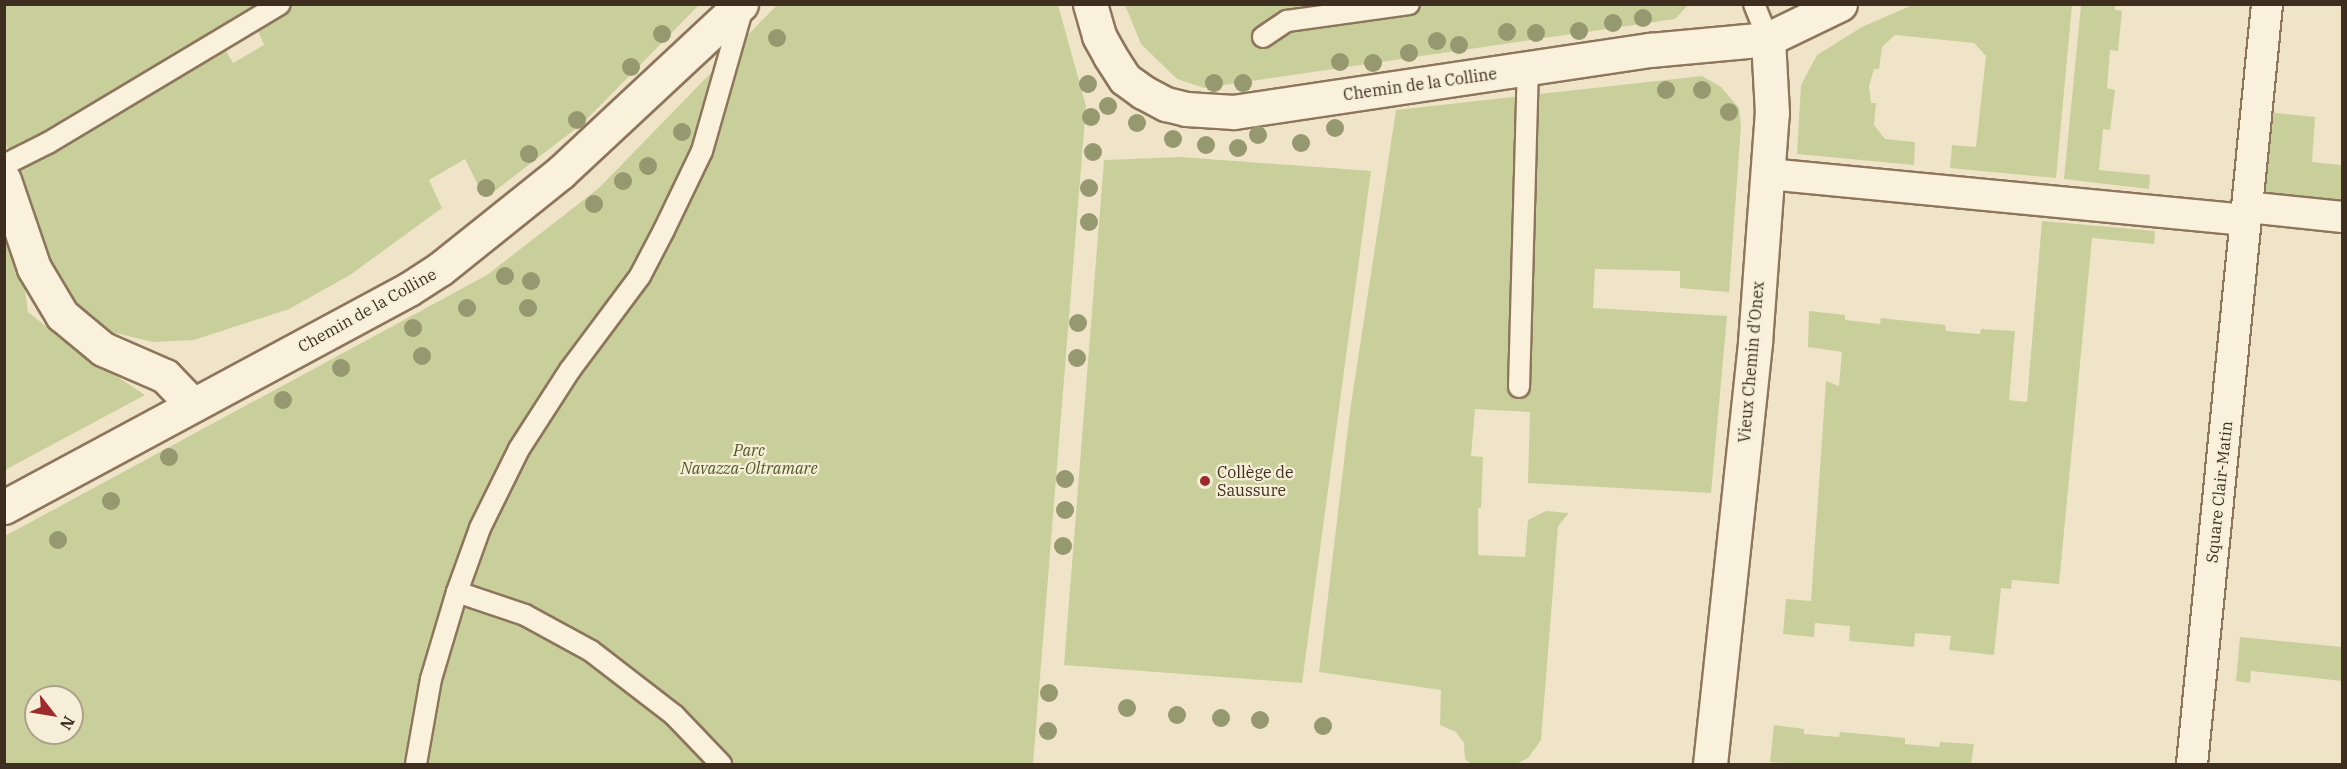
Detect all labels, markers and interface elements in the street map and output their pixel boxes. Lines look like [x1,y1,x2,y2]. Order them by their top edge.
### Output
street label: Chemin de la Colline [1342,64,1498,104]
street label: Chemin de la Colline [295,264,439,356]
street label: Vieux Chemin d'Onex [1734,280,1768,444]
street label: Square Clair-Matin [2202,420,2236,564]
park label: Parc Navazza-Oltramare [680,440,818,478]
place label: Collège de Saussure [1217,462,1294,500]
marker: Collège de Saussure [1198,474,1212,488]
north arrow [24,685,84,745]
text: N [56,713,80,734]

